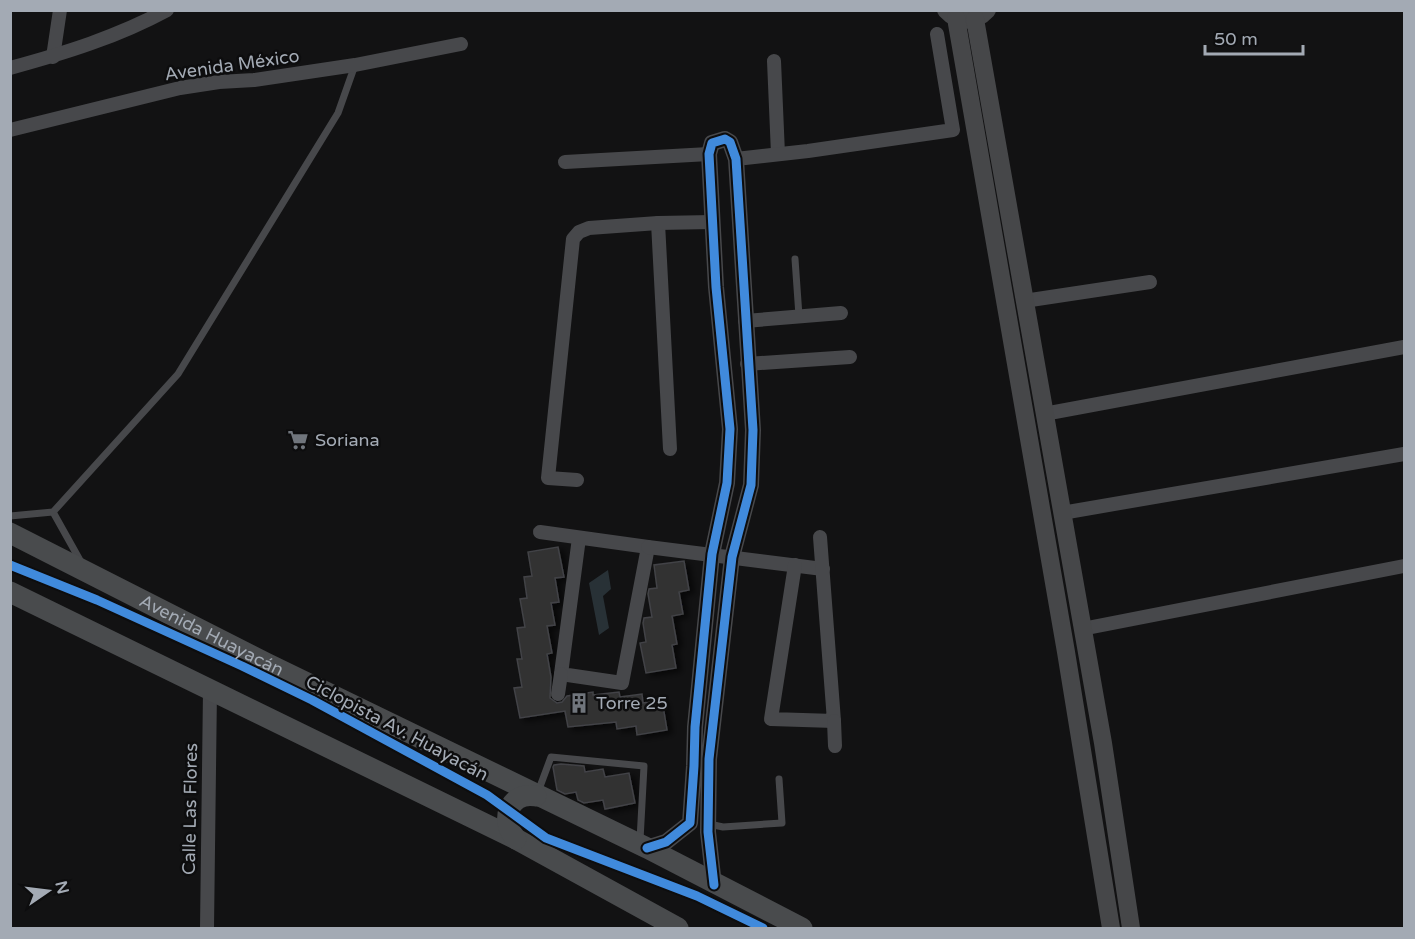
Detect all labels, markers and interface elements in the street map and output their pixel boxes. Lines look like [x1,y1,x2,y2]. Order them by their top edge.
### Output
scale bar [1205,18,1302,56]
text: 50 m [1214,28,1258,50]
street label: Avenida México [163,45,301,85]
supermarket icon: Soriana [286,428,310,452]
place label: Soriana [315,429,380,451]
street label: Avenida Huayacán [136,590,287,681]
street label: Ciclopista Av. Huayacán [302,670,492,786]
building icon: Torre 25 [567,691,591,715]
place label: Torre 25 [596,692,668,714]
street label: Calle Las Flores [178,743,202,875]
north arrow [18,861,78,921]
text: N [50,879,73,896]

